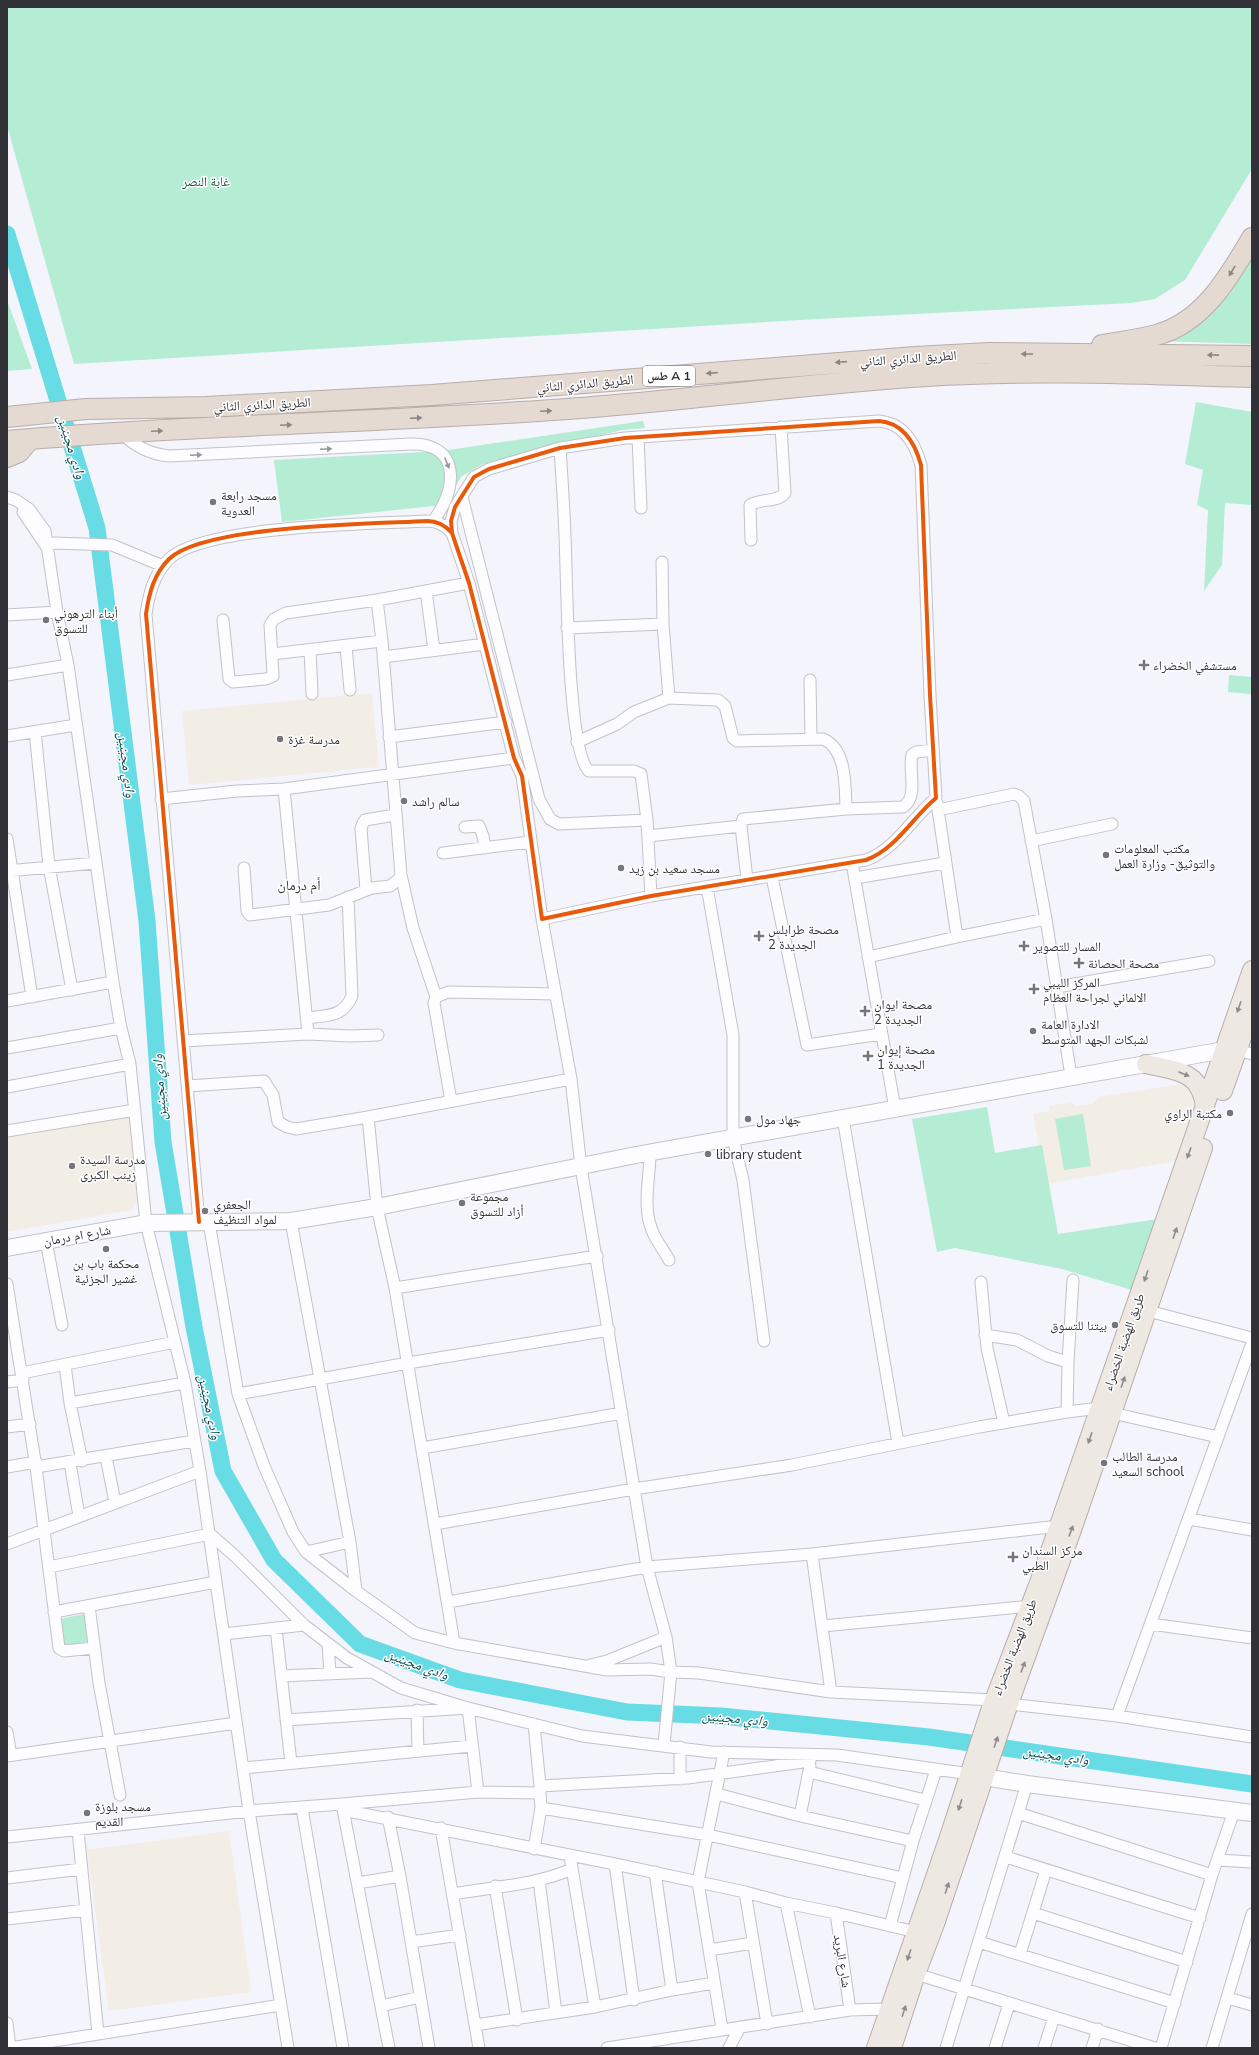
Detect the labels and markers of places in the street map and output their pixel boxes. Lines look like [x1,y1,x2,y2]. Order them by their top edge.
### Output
place label: مسجد رابعة العدوية [221,487,277,520]
marker: مسجد رابعة العدوية [208,497,218,507]
place label: أبناء الترهوني للتسوق [54,605,118,638]
marker: أبناء الترهوني للتسوق [41,615,51,625]
place label: مستشفي الخضراء [1153,657,1237,676]
marker: مستشفي الخضراء [1138,659,1150,671]
place label: مدرسة غزة [288,731,340,749]
marker: مدرسة غزة [275,734,285,744]
place label: سالم راشد [412,793,460,811]
marker: سالم راشد [399,796,409,806]
place label: مكتب المعلومات والتوثيق- وزارة العمل [1114,840,1215,873]
marker: مكتب المعلومات والتوثيق- وزارة العمل [1101,850,1111,860]
place label: مسجد سعيد بن زيد [629,860,720,878]
marker: مسجد سعيد بن زيد [616,863,626,873]
place label: مصحة طرابلس الجديدة 2 [768,921,839,954]
marker: مصحة طرابلس الجديدة 2 [753,930,765,942]
place label: المسار للتصوير [1032,938,1101,956]
marker: المسار للتصوير [1018,940,1030,952]
place label: مصحة الحصانة [1088,955,1159,973]
marker: مصحة الحصانة [1073,957,1085,969]
place label: المركز الليبي الالماني لجراحة العظام [1043,974,1146,1008]
marker: المركز الليبي الالماني لجراحة العظام [1028,983,1040,995]
place label: مصحة ايوان الجديدة 2 [874,996,932,1029]
marker: مصحة ايوان الجديدة 2 [859,1005,871,1017]
place label: الادارة العامة لشبكات الجهد المتوسط [1041,1016,1148,1049]
marker: الادارة العامة لشبكات الجهد المتوسط [1028,1026,1038,1036]
place label: مصحة إيوان الجديدة 1 [877,1041,935,1074]
marker: مصحة إيوان الجديدة 1 [862,1050,874,1062]
place label: مكتبة الراوي [1164,1105,1222,1124]
marker: مكتبة الراوي [1225,1108,1235,1118]
place label: جهاد مول [756,1111,801,1129]
marker: جهاد مول [743,1114,753,1124]
place label: library student [716,1146,802,1164]
marker: library student [703,1149,713,1159]
place label: مدرسة السيدة زينب الكبرى [80,1151,146,1184]
marker: مدرسة السيدة زينب الكبرى [67,1161,77,1171]
place label: مجموعة أزاد للتسوق [470,1188,524,1221]
place label: الجعفري لمواد التنظيف [213,1196,277,1229]
marker: مجموعة أزاد للتسوق [457,1198,467,1208]
marker: الجعفري لمواد التنظيف [200,1206,210,1216]
marker: محكمة باب بن غشير الجزئية [101,1244,111,1254]
place label: محكمة باب بن غشير الجزئية [73,1255,139,1288]
place label: بيتنا للتسوق [1050,1317,1107,1335]
marker: بيتنا للتسوق [1110,1320,1120,1330]
place label: مدرسة الطالب السعيد school [1112,1448,1184,1481]
marker: مدرسة الطالب السعيد school [1099,1458,1109,1468]
place label: مركز السندان الطبي [1022,1542,1082,1576]
marker: مركز السندان الطبي [1007,1551,1019,1563]
place label: مسجد بلوزة القديم [95,1798,151,1831]
marker: مسجد بلوزة القديم [82,1808,92,1818]

